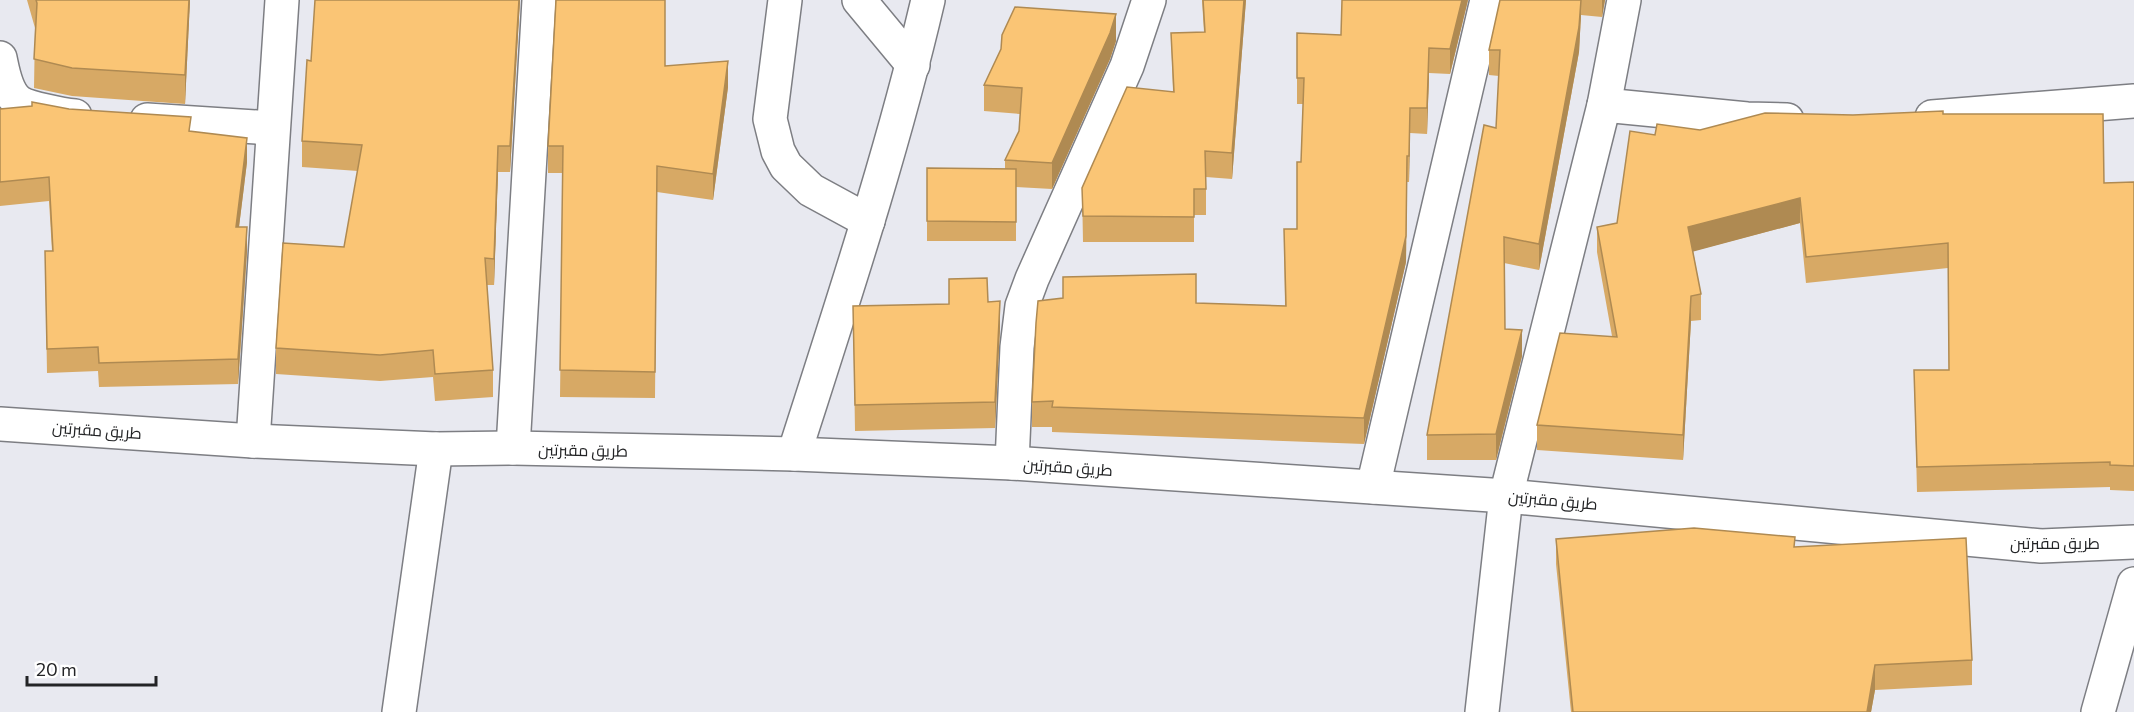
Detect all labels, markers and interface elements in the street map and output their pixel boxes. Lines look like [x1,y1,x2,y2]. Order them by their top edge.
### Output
street label: طريق مقبرتين [51,417,142,444]
street label: طريق مقبرتين [538,439,628,462]
street label: طريق مقبرتين [1022,454,1113,481]
street label: طريق مقبرتين [1507,486,1599,515]
street label: طريق مقبرتين [2010,533,2100,554]
scale bar [27,649,156,687]
text: 20 m [36,658,77,680]

